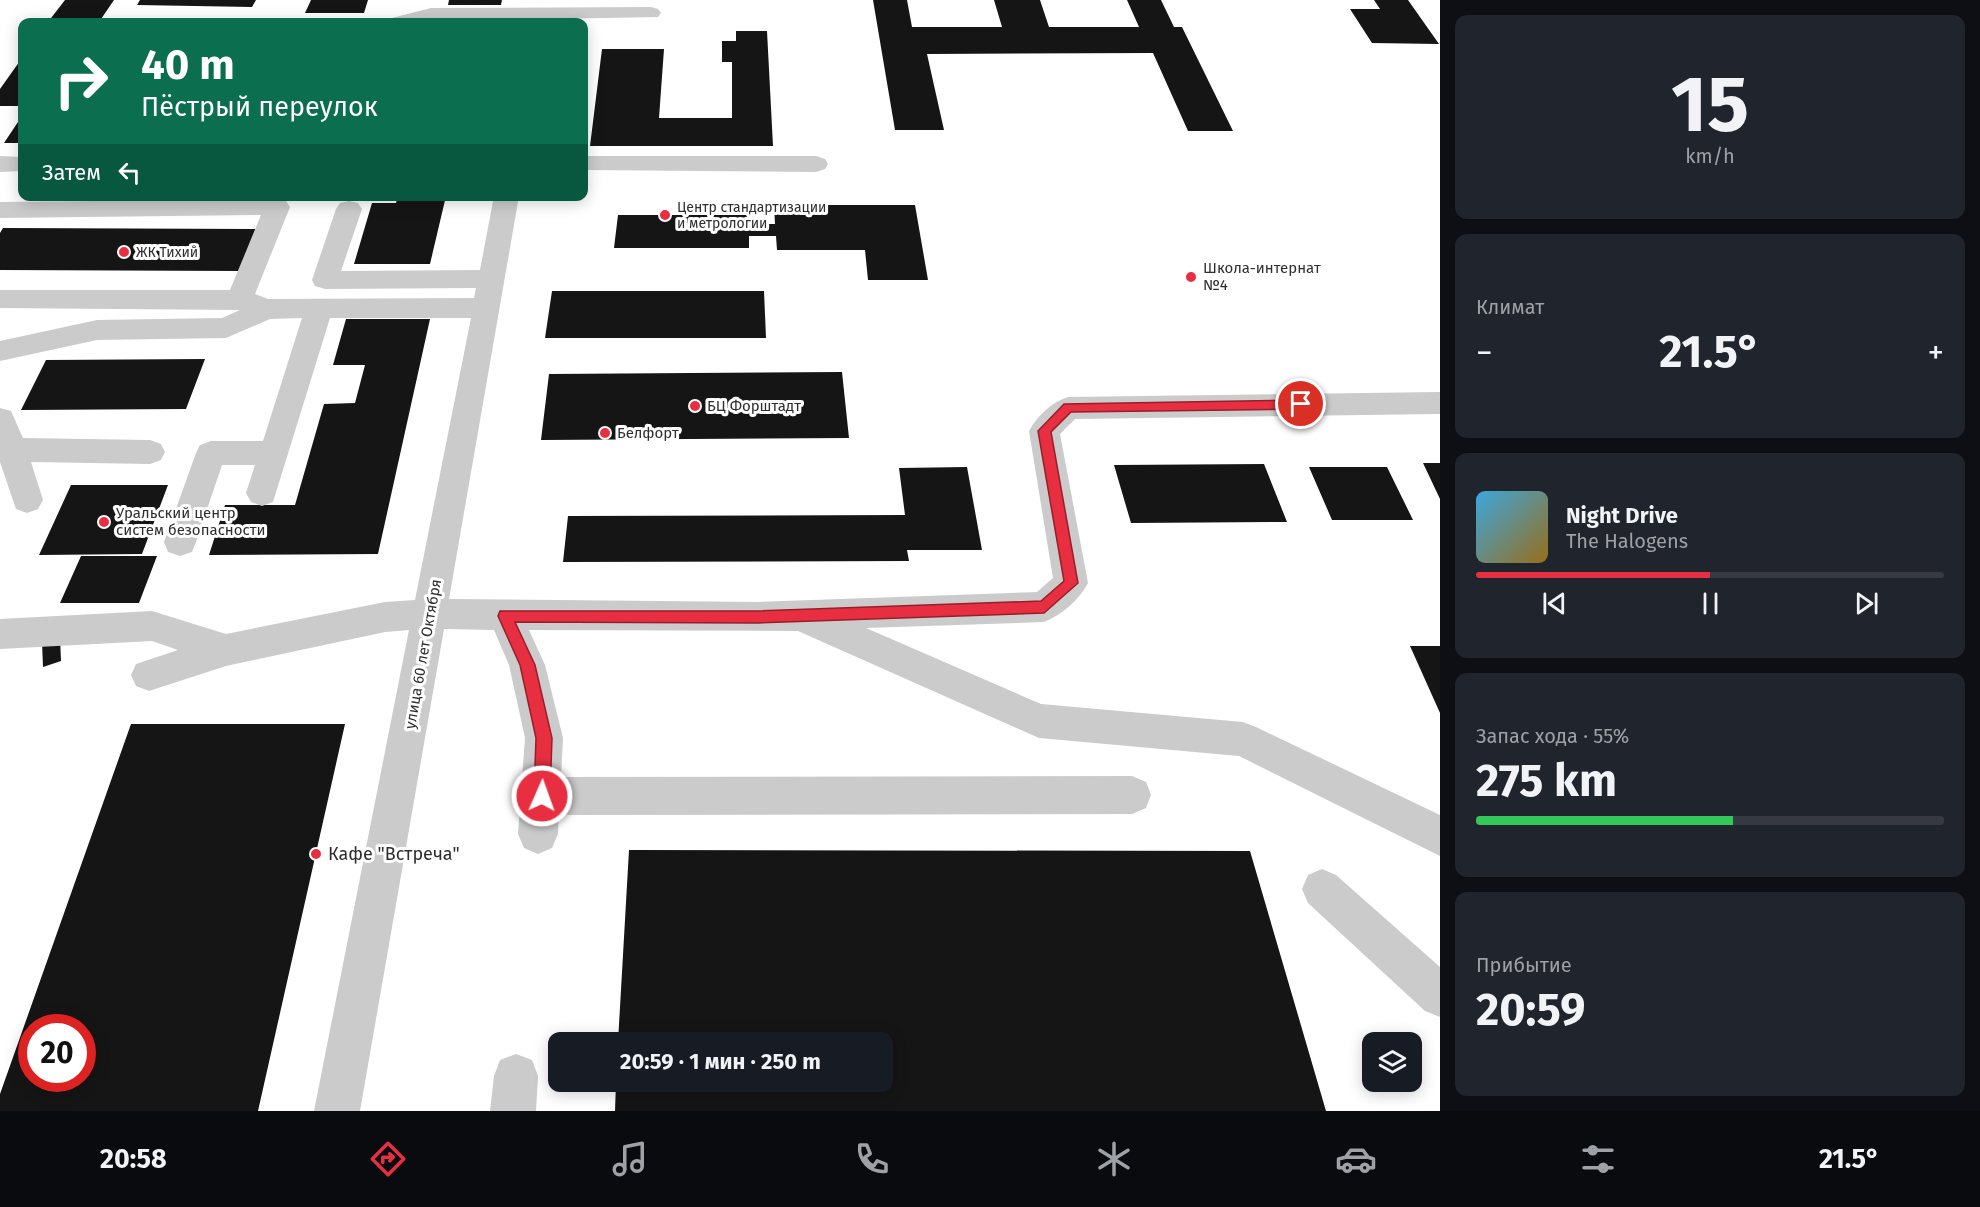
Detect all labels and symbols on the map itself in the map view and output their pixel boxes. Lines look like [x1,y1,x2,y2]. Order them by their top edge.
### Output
place label: Центр стандартизации и метрологии [677,199,827,232]
marker: Центр стандартизации и метрологии [658,208,672,222]
place label: ЖК Тихий [136,244,198,261]
marker: ЖК Тихий [117,245,131,259]
place label: Школа-интернат №4 [1203,259,1321,294]
marker: Школа-интернат №4 [1184,270,1198,284]
pin [1275,378,1326,429]
place label: БЦ Форштадт [707,397,801,415]
marker: БЦ Форштадт [688,399,702,413]
place label: Белфорт [617,424,679,442]
marker: Белфорт [598,426,612,440]
place label: Уральский центр систем безопасности [116,504,265,539]
marker: Уральский центр систем безопасности [97,515,111,529]
street label: улица 60 лет Октября [401,578,445,730]
position arrow [510,764,574,828]
place label: Кафе "Встреча" [328,843,460,865]
marker: Кафе "Встреча" [309,847,323,861]
speed limit sign: 20 [18,1014,96,1092]

